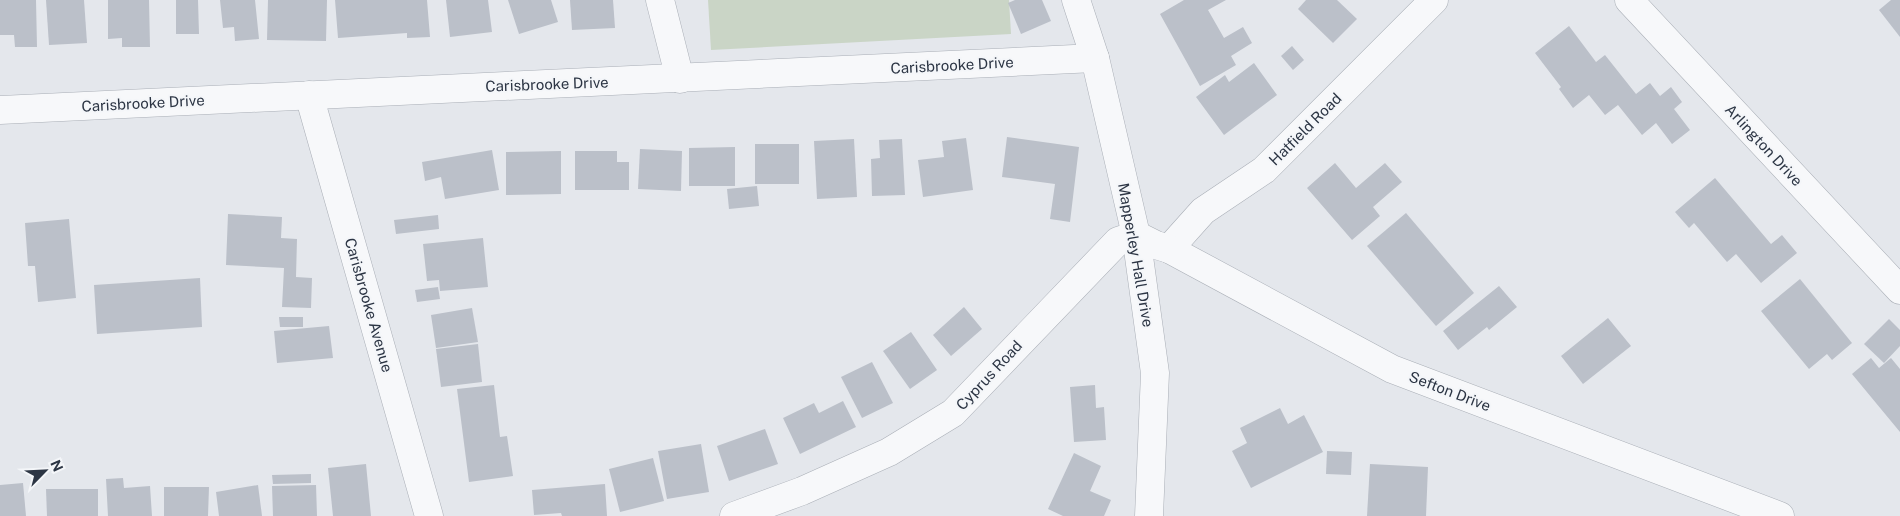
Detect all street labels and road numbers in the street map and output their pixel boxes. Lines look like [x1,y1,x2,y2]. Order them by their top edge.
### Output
street label: Carisbrooke Drive [890,53,1014,77]
street label: Carisbrooke Drive [485,73,609,95]
street label: Hatfield Road [1265,89,1345,169]
street label: Carisbrooke Drive [81,91,205,115]
street label: Arlington Drive [1722,101,1806,189]
street label: Mapperley Hall Drive [1115,182,1157,328]
street label: Carisbrooke Avenue [342,236,396,374]
street label: Cyprus Road [953,337,1025,413]
street label: Sefton Drive [1407,368,1493,414]

